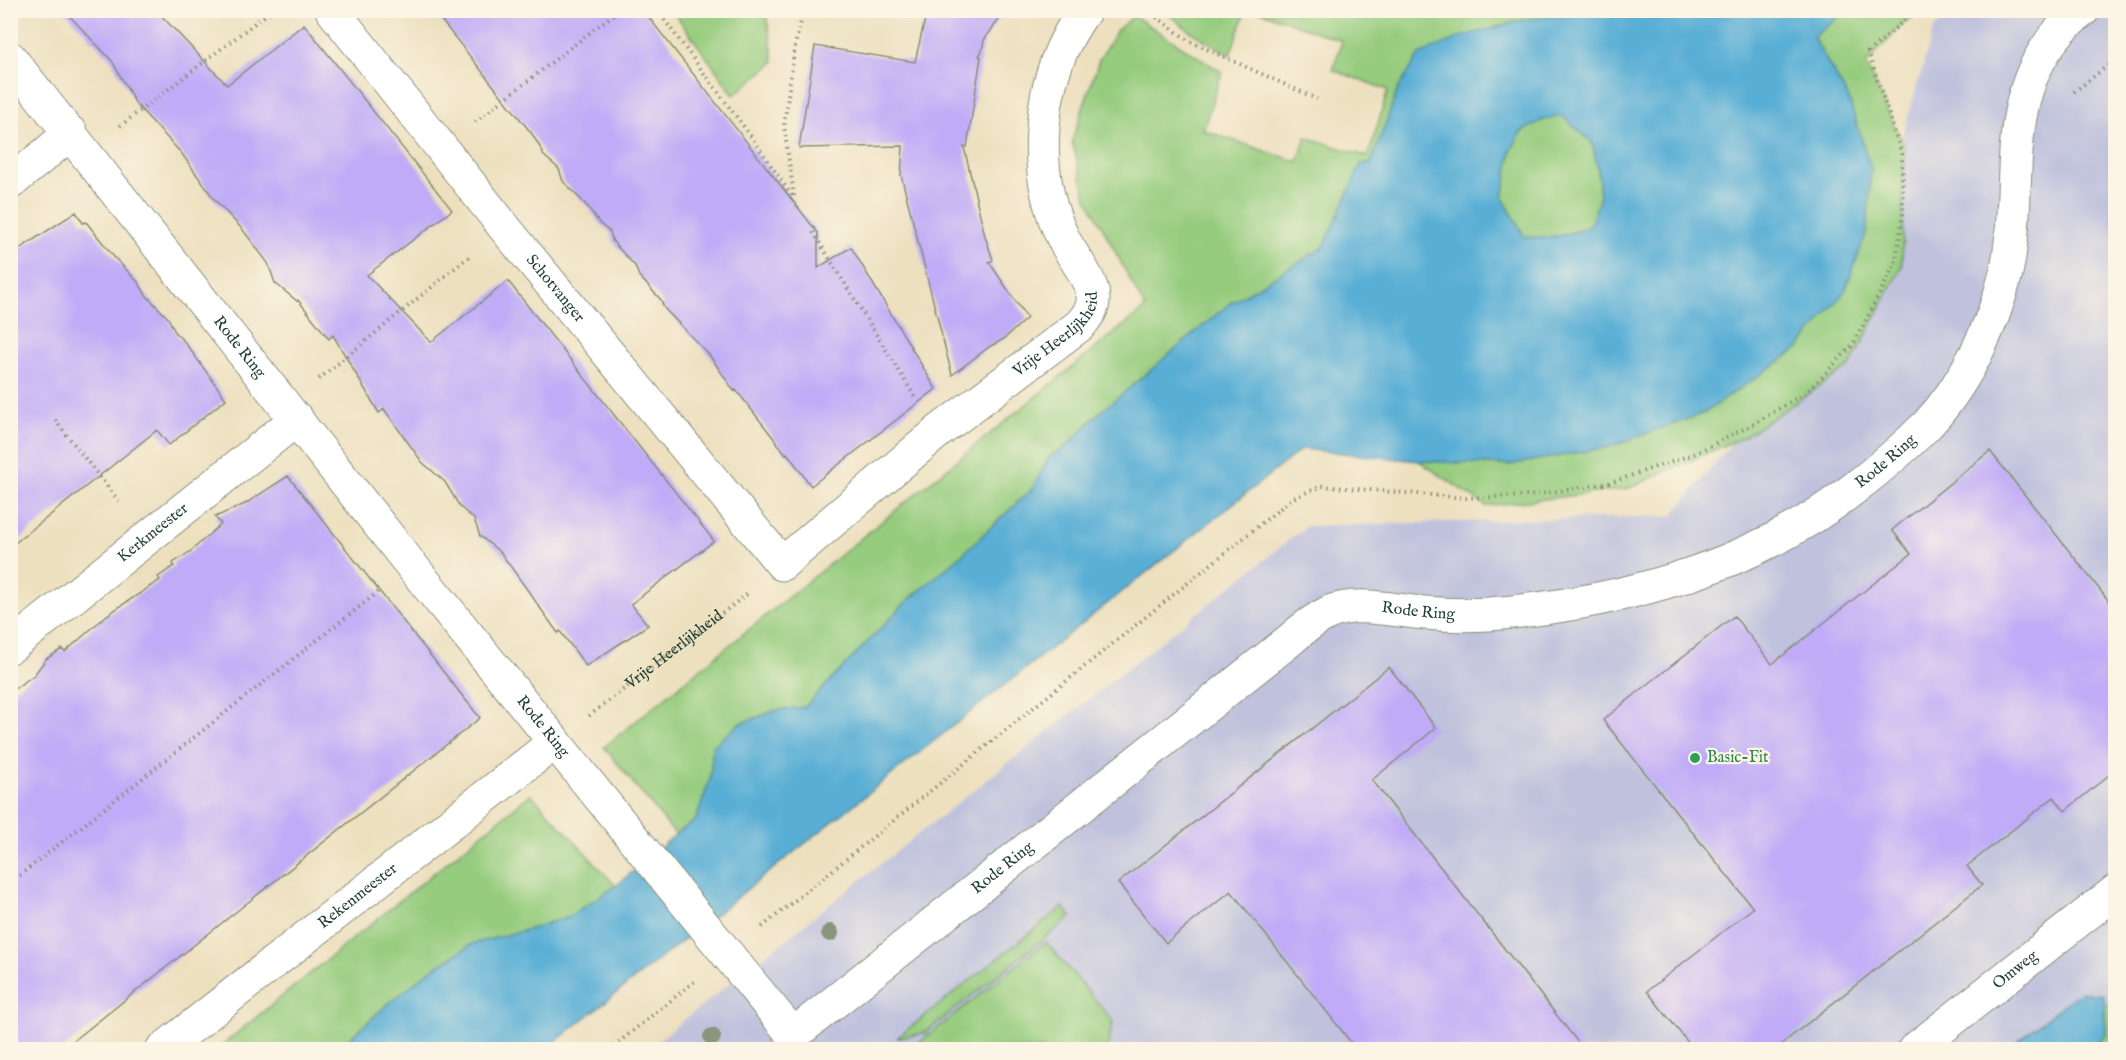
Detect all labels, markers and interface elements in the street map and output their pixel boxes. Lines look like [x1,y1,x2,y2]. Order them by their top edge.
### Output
street label: Schotvanger [521,251,589,327]
street label: Vrije Heerlijkheid [1009,290,1103,382]
street label: Rode Ring [208,312,270,383]
street label: Rode Ring [1852,430,1921,493]
street label: Kerkmeester [114,499,193,567]
street label: Rode Ring [1381,598,1456,625]
street label: Vrije Heerlijkheid [621,606,728,695]
street label: Rode Ring [512,692,574,762]
place label: Basic-Fit [1707,748,1769,768]
marker: Basic-Fit [1688,751,1702,765]
street label: Rode Ring [968,837,1038,899]
street label: Rekenmeester [314,859,402,934]
street label: Omweg [1989,946,2042,994]

